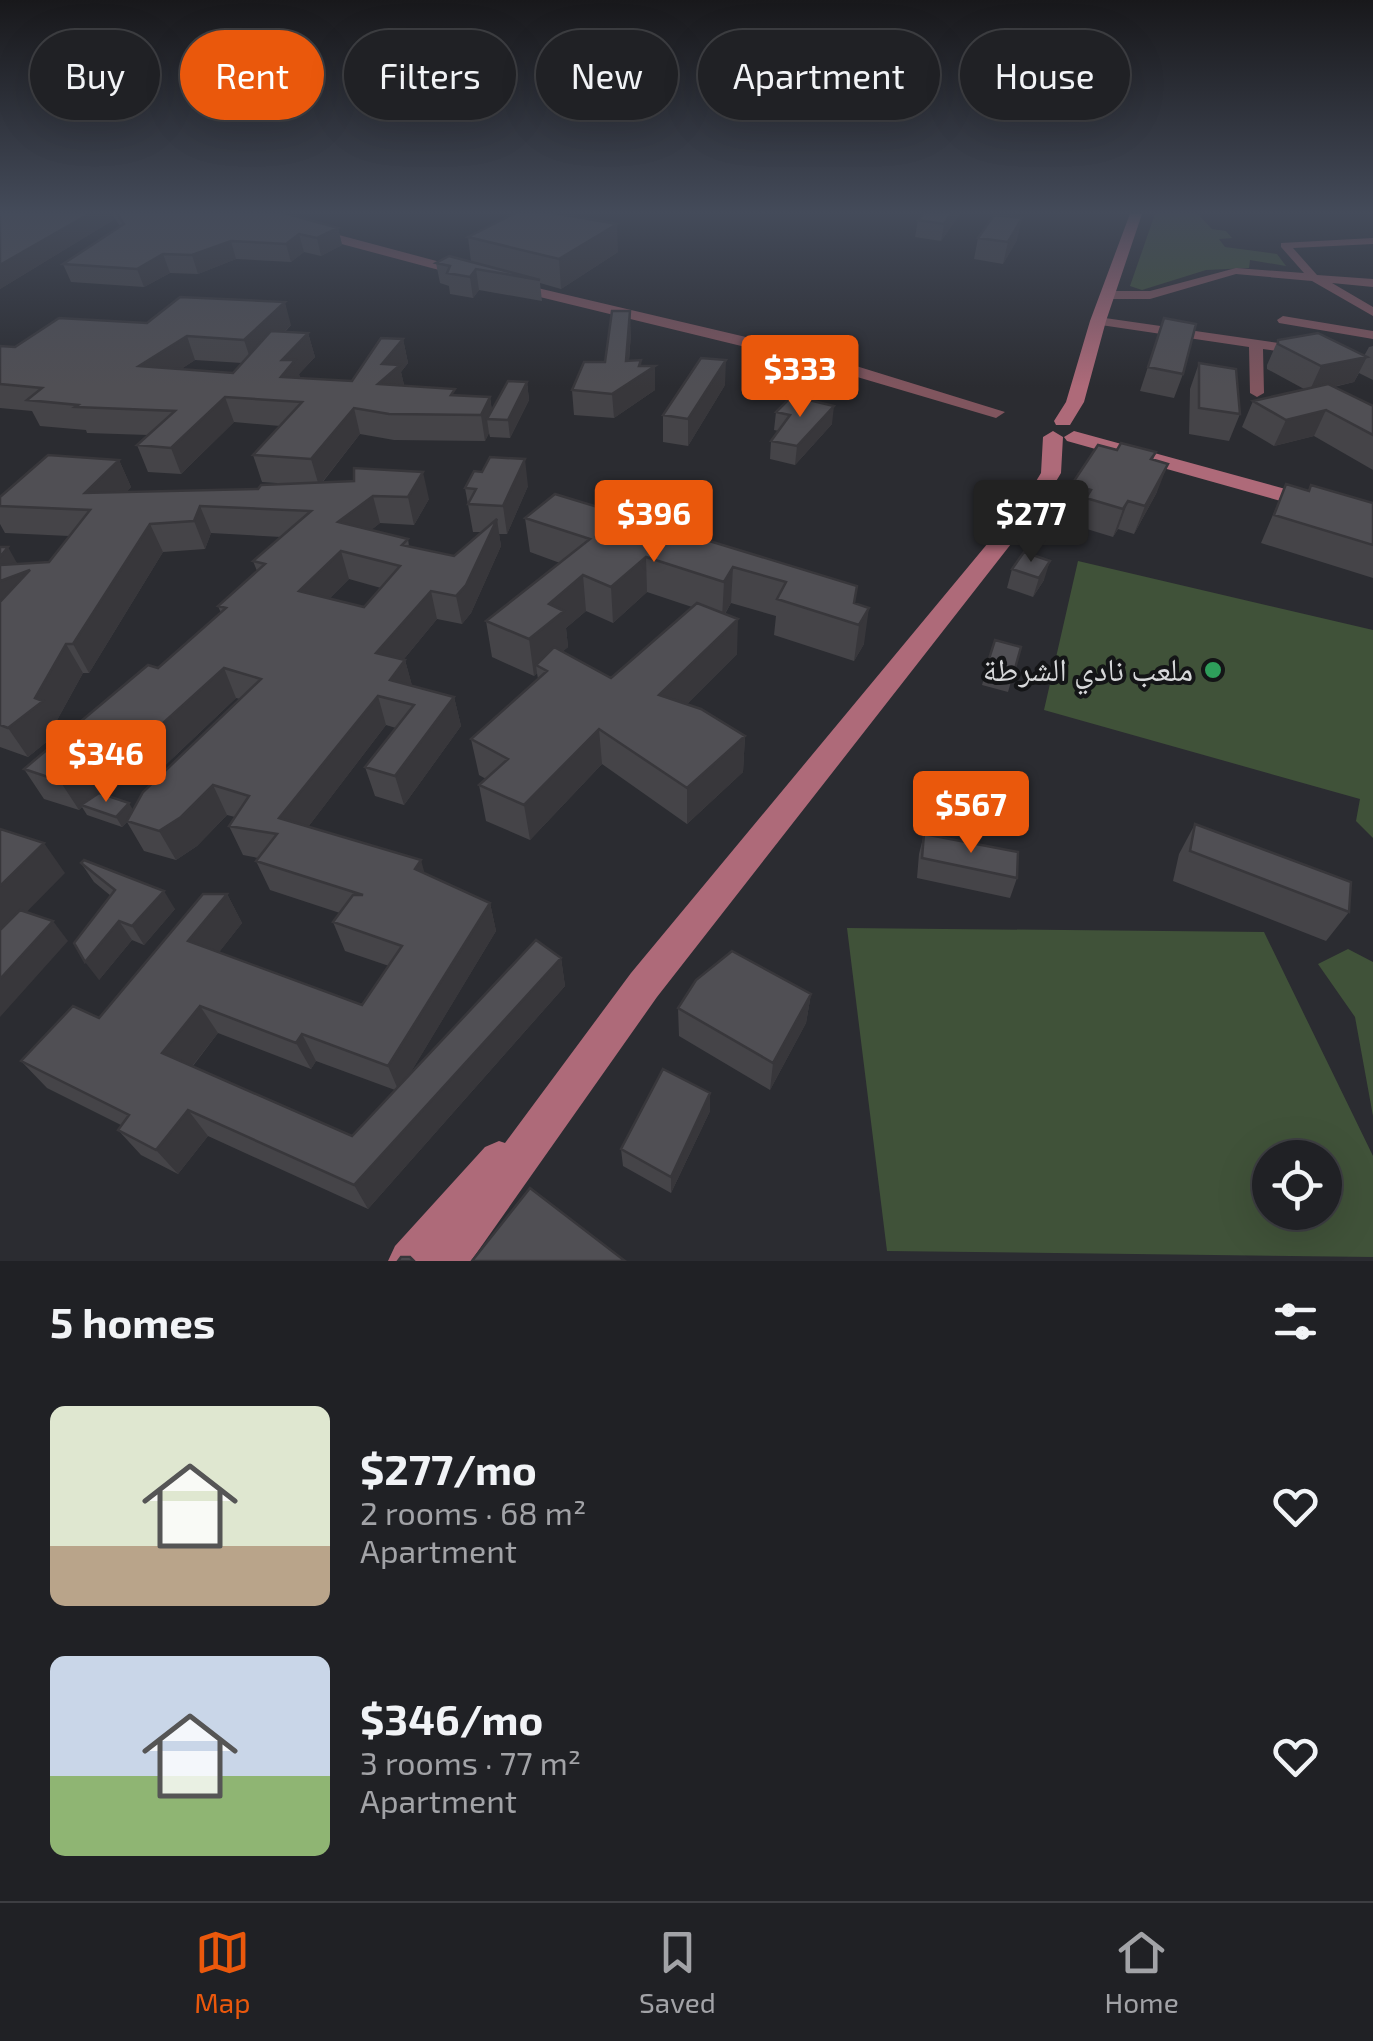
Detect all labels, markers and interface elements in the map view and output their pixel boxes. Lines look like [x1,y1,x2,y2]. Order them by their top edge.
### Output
chip: Buy [30,30,160,120]
chip: Rent [180,30,324,120]
chip: Filters [344,30,516,120]
chip: New [536,30,678,120]
chip: Apartment [698,30,940,120]
chip: House [960,30,1130,120]
pin: $333 [741,335,859,420]
text: $333 [764,348,837,386]
pin: $396 [595,480,713,565]
pin: $277 [972,480,1090,565]
text: $396 [617,493,691,531]
text: $277 [996,493,1066,531]
place label: ملعب نادي الشرطة [983,649,1193,695]
marker: ملعب نادي الشرطة [1202,659,1224,681]
pin: $346 [47,720,165,805]
text: $346 [68,733,144,771]
pin: $567 [912,771,1030,856]
text: $567 [935,784,1007,822]
map controls [1252,1140,1342,1230]
button: locate [1252,1140,1342,1230]
icon: filters [1268,1294,1323,1349]
text: 5 homes [50,1296,215,1346]
text: $277/mo [360,1443,537,1493]
icon: home [130,1446,250,1566]
icon: heart [1268,1479,1323,1534]
text: 2 rooms · 68 m² [360,1493,586,1531]
text: Apartment [360,1531,517,1569]
text: $346/mo [360,1693,543,1743]
icon: home [130,1696,250,1816]
icon: heart [1268,1729,1323,1784]
text: 3 rooms · 77 m² [360,1743,581,1781]
text: Apartment [360,1781,517,1819]
tab: Map [194,1925,250,2019]
tab: Saved [639,1925,716,2019]
tab: Home [1105,1925,1179,2019]

